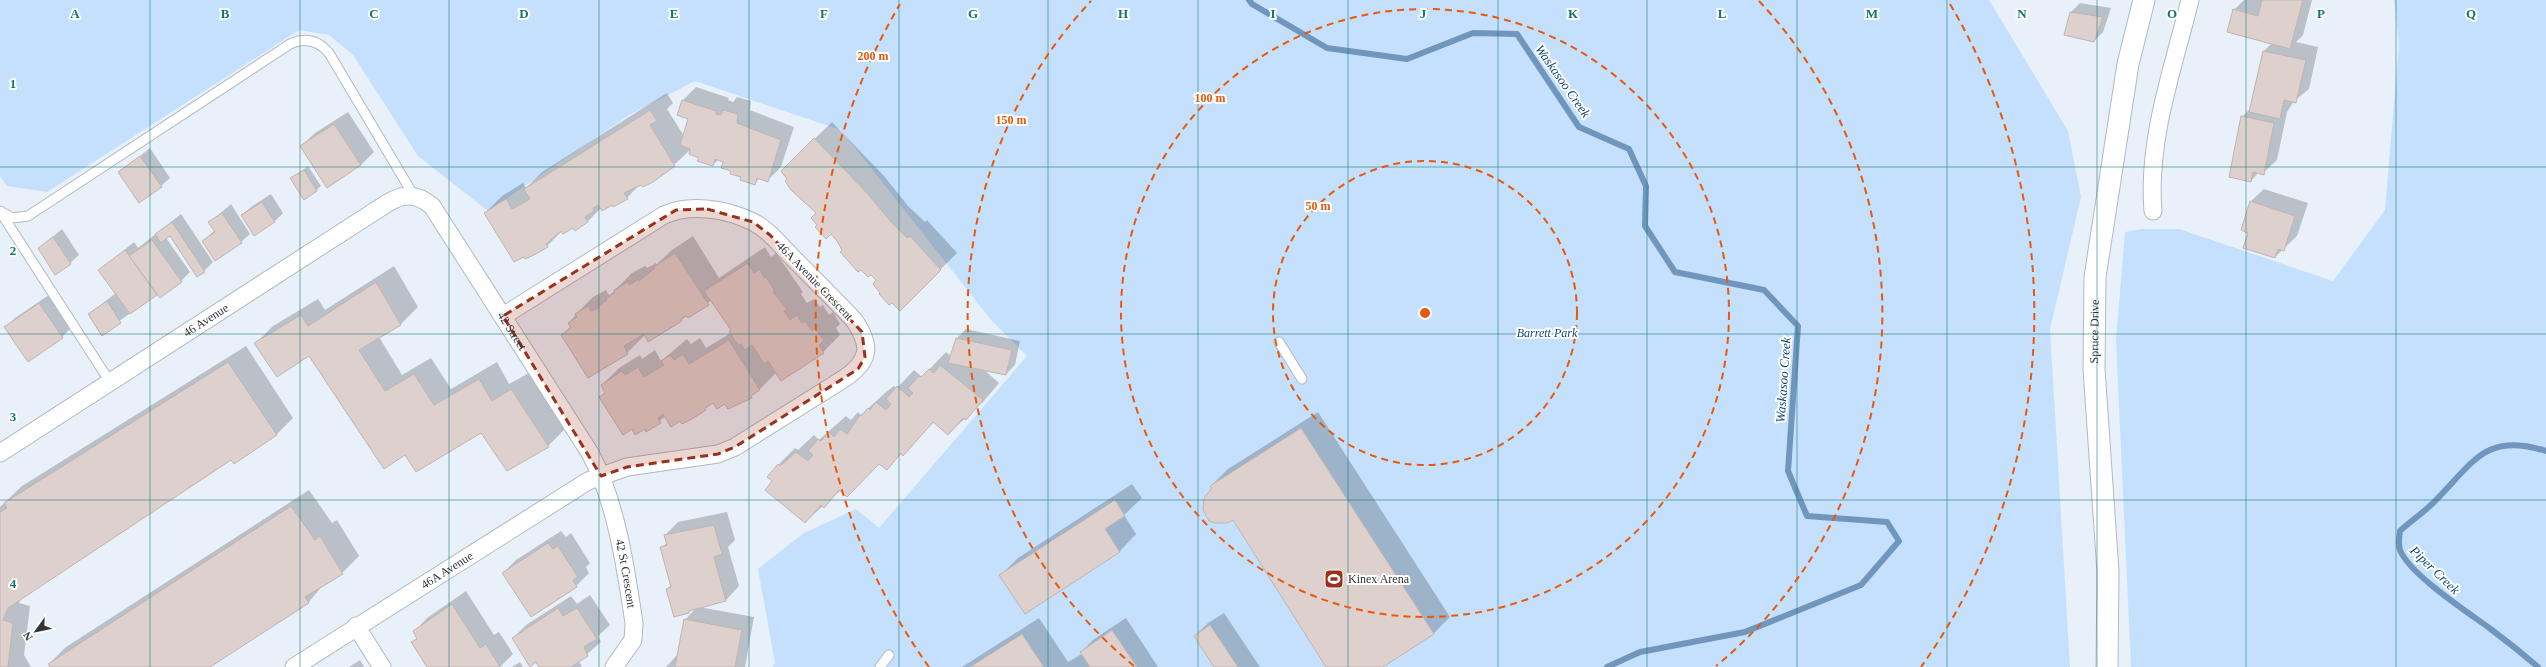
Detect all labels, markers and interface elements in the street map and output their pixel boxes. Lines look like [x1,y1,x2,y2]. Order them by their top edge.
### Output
text: A [70,6,80,21]
text: B [221,6,230,21]
text: C [369,6,379,21]
text: D [519,6,529,21]
text: E [670,6,678,21]
text: F [820,6,828,21]
text: G [968,6,978,21]
text: H [1118,6,1128,21]
text: I [1270,6,1276,21]
text: J [1420,6,1427,21]
text: K [1568,6,1579,21]
text: L [1718,6,1727,21]
text: M [1866,6,1878,21]
text: N [2017,6,2027,21]
text: O [2167,6,2177,21]
text: P [2317,6,2325,21]
text: Q [2466,6,2476,21]
water label: Waskasoo Creek [1532,42,1594,120]
text: 200 m [858,49,889,63]
text: 1 [10,76,16,91]
text: 100 m [1195,91,1226,105]
text: 150 m [996,113,1027,127]
text: 50 m [1306,199,1331,213]
street label: 46A Avenue Crescent [774,239,857,324]
text: 2 [10,243,16,258]
street label: Spruce Drive [2087,300,2102,363]
street label: 46 Avenue [181,301,231,340]
centre of rings [1418,306,1432,320]
street label: 42 Street [494,309,530,353]
park label: Barrett Park [1517,326,1578,340]
water label: Waskasoo Creek [1773,337,1793,423]
text: 3 [10,409,17,424]
street label: 42 St Crescent [613,538,639,610]
water label: Piper Creek [2407,542,2463,597]
street label: 46A Avenue [418,549,476,592]
sports icon: Kinex Arena [1323,568,1345,590]
place label: Kinex Arena [1348,572,1410,586]
text: 4 [10,576,17,591]
north arrow [16,611,56,651]
text: N [20,630,35,643]

